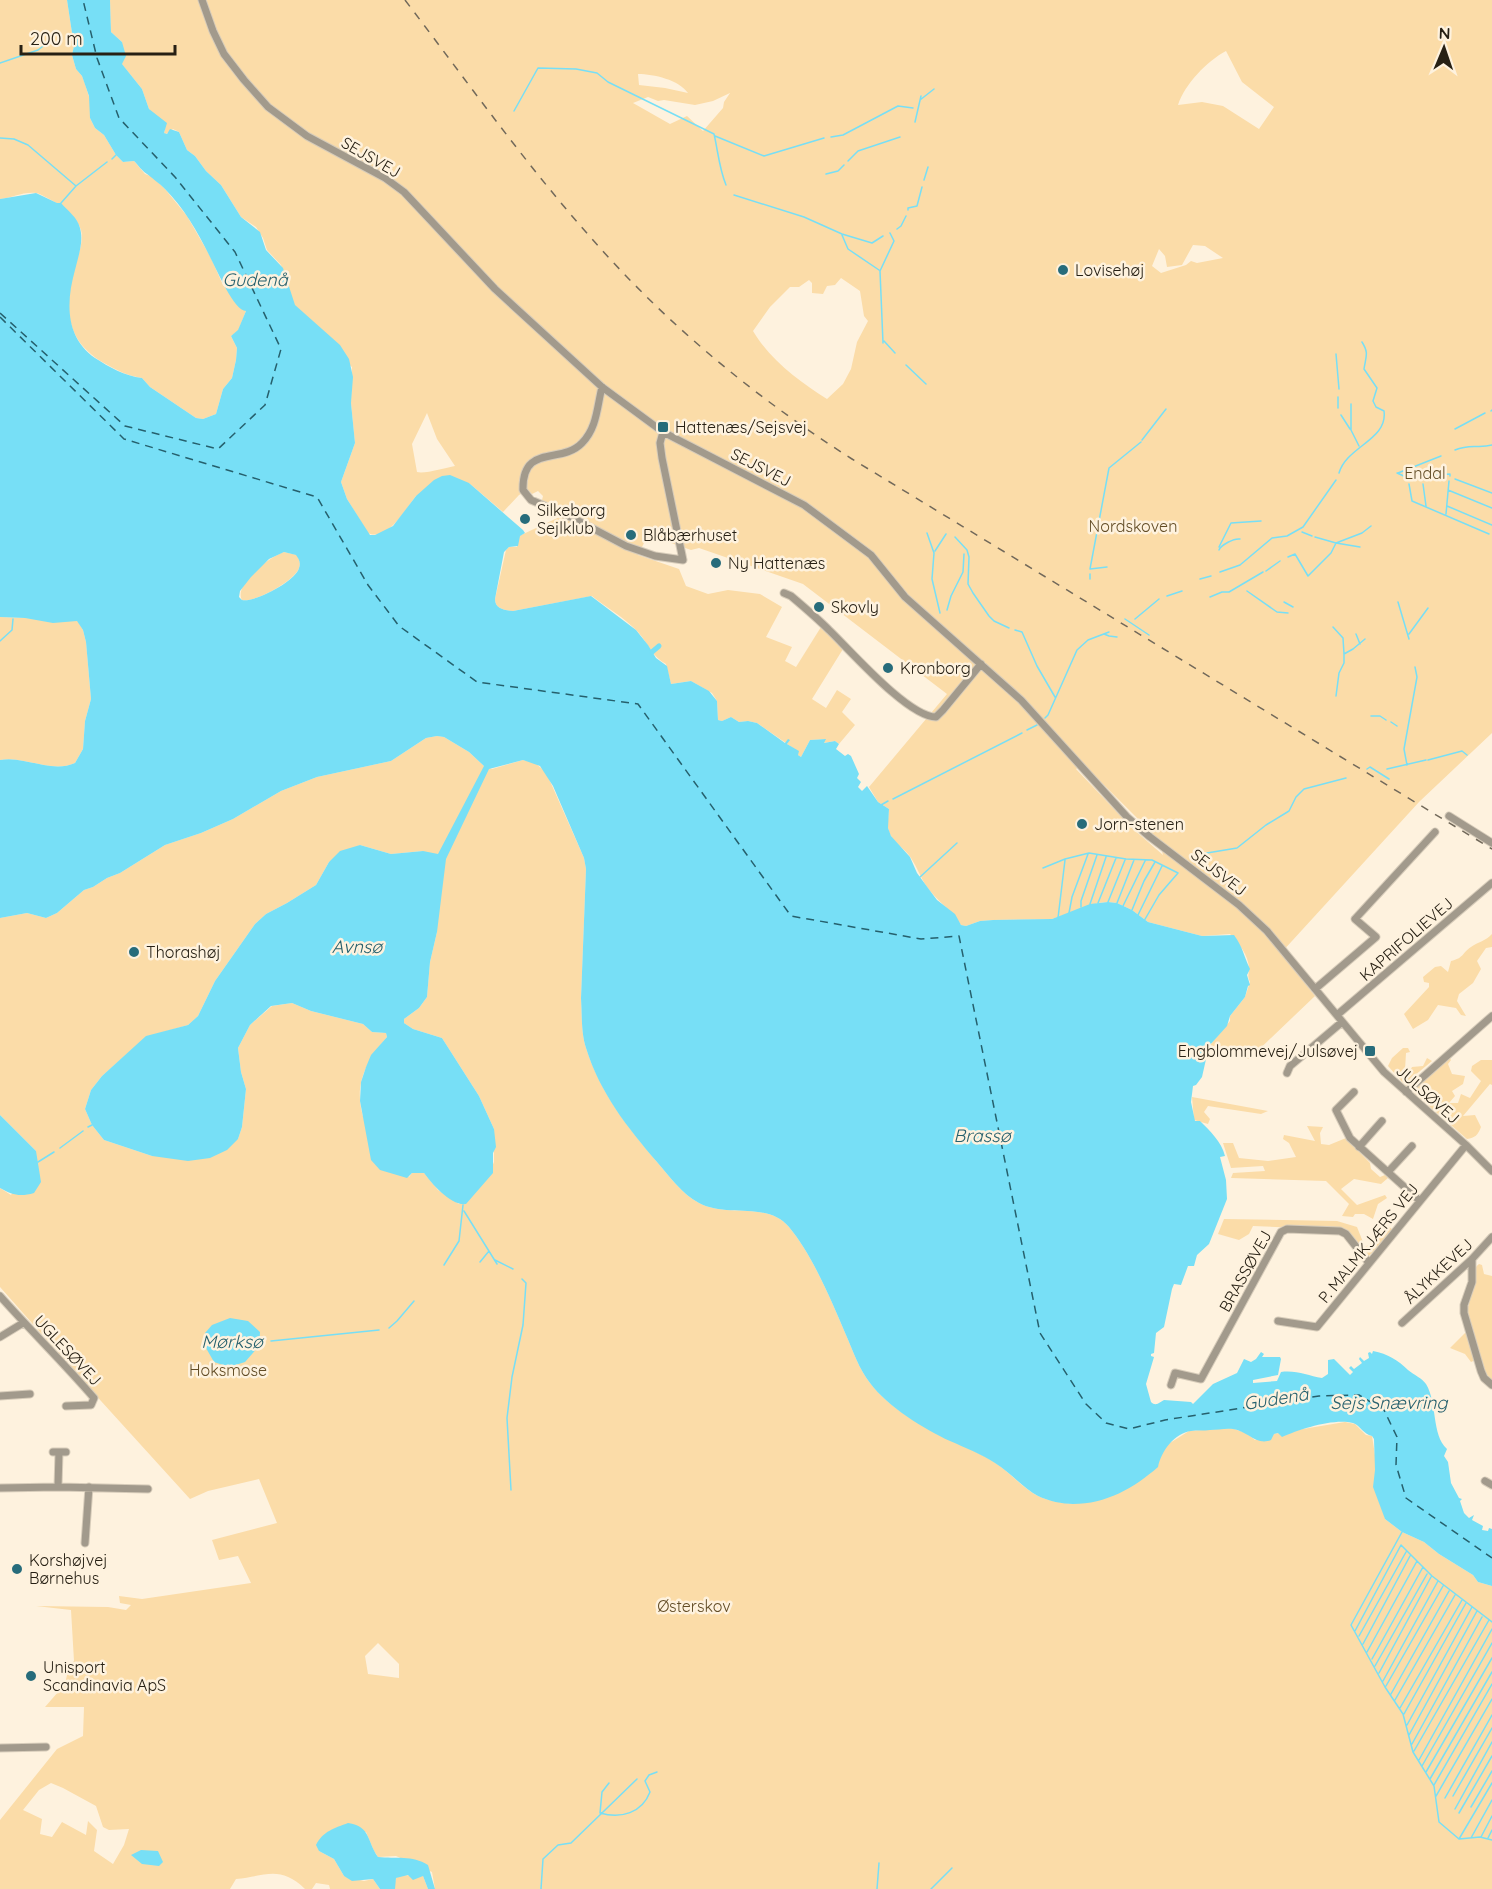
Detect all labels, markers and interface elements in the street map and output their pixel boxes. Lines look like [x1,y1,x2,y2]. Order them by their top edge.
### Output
scale bar [21,18,176,56]
north arrow [1414,18,1474,78]
text: N [1438,23,1451,43]
text: 200 m [30,27,83,50]
street label: SEJSVEJ [338,132,404,182]
place label: Lovisehøj [1075,260,1145,280]
marker: Lovisehøj [1056,263,1070,277]
water label: Gudenå [222,268,289,291]
place label: Hattenæs/Sejsvej [675,417,807,437]
marker: Hattenæs/Sejsvej [656,420,670,434]
street label: SEJSVEJ [728,443,794,491]
park label: Endal [1404,463,1446,483]
place label: Silkeborg Sejlklub [537,500,606,538]
marker: Silkeborg Sejlklub [518,512,532,526]
park label: Nordskoven [1089,516,1177,536]
place label: Blåbærhuset [643,525,737,545]
marker: Blåbærhuset [624,528,638,542]
place label: Ny Hattenæs [728,553,825,573]
marker: Ny Hattenæs [709,556,723,570]
place label: Skovly [831,597,879,617]
marker: Skovly [812,600,826,614]
place label: Kronborg [900,658,971,678]
marker: Kronborg [881,661,895,675]
place label: Jorn-stenen [1094,814,1184,834]
marker: Jorn-stenen [1075,817,1089,831]
street label: SEJSVEJ [1187,844,1251,900]
street label: KAPRIFOLIEVEJ [1355,893,1457,985]
water label: Avnsø [332,935,384,958]
place label: Thorashøj [146,942,221,962]
marker: Thorashøj [127,945,141,959]
place label: Engblommevej/Julsøvej [1178,1041,1358,1061]
marker: Engblommevej/Julsøvej [1363,1044,1377,1058]
street label: JULSØVEJ [1392,1060,1464,1128]
water label: Brassø [953,1124,1013,1147]
street label: P. MALMKJÆRS VEJ [1314,1179,1422,1307]
street label: BRASSØVEJ [1214,1227,1276,1315]
street label: ÅLYKKEVEJ [1400,1234,1476,1308]
street label: UGLESØVEJ [30,1310,106,1390]
water label: Mørksø [201,1330,265,1353]
park label: Hoksmose [189,1360,267,1380]
water label: Gudenå [1242,1382,1311,1415]
water label: Sejs Snævring [1330,1391,1449,1414]
place label: Korshøjvej Børnehus [29,1550,108,1588]
marker: Korshøjvej Børnehus [10,1562,24,1576]
park label: Østerskov [657,1596,731,1616]
place label: Unisport Scandinavia ApS [43,1657,166,1695]
marker: Unisport Scandinavia ApS [24,1669,38,1683]

